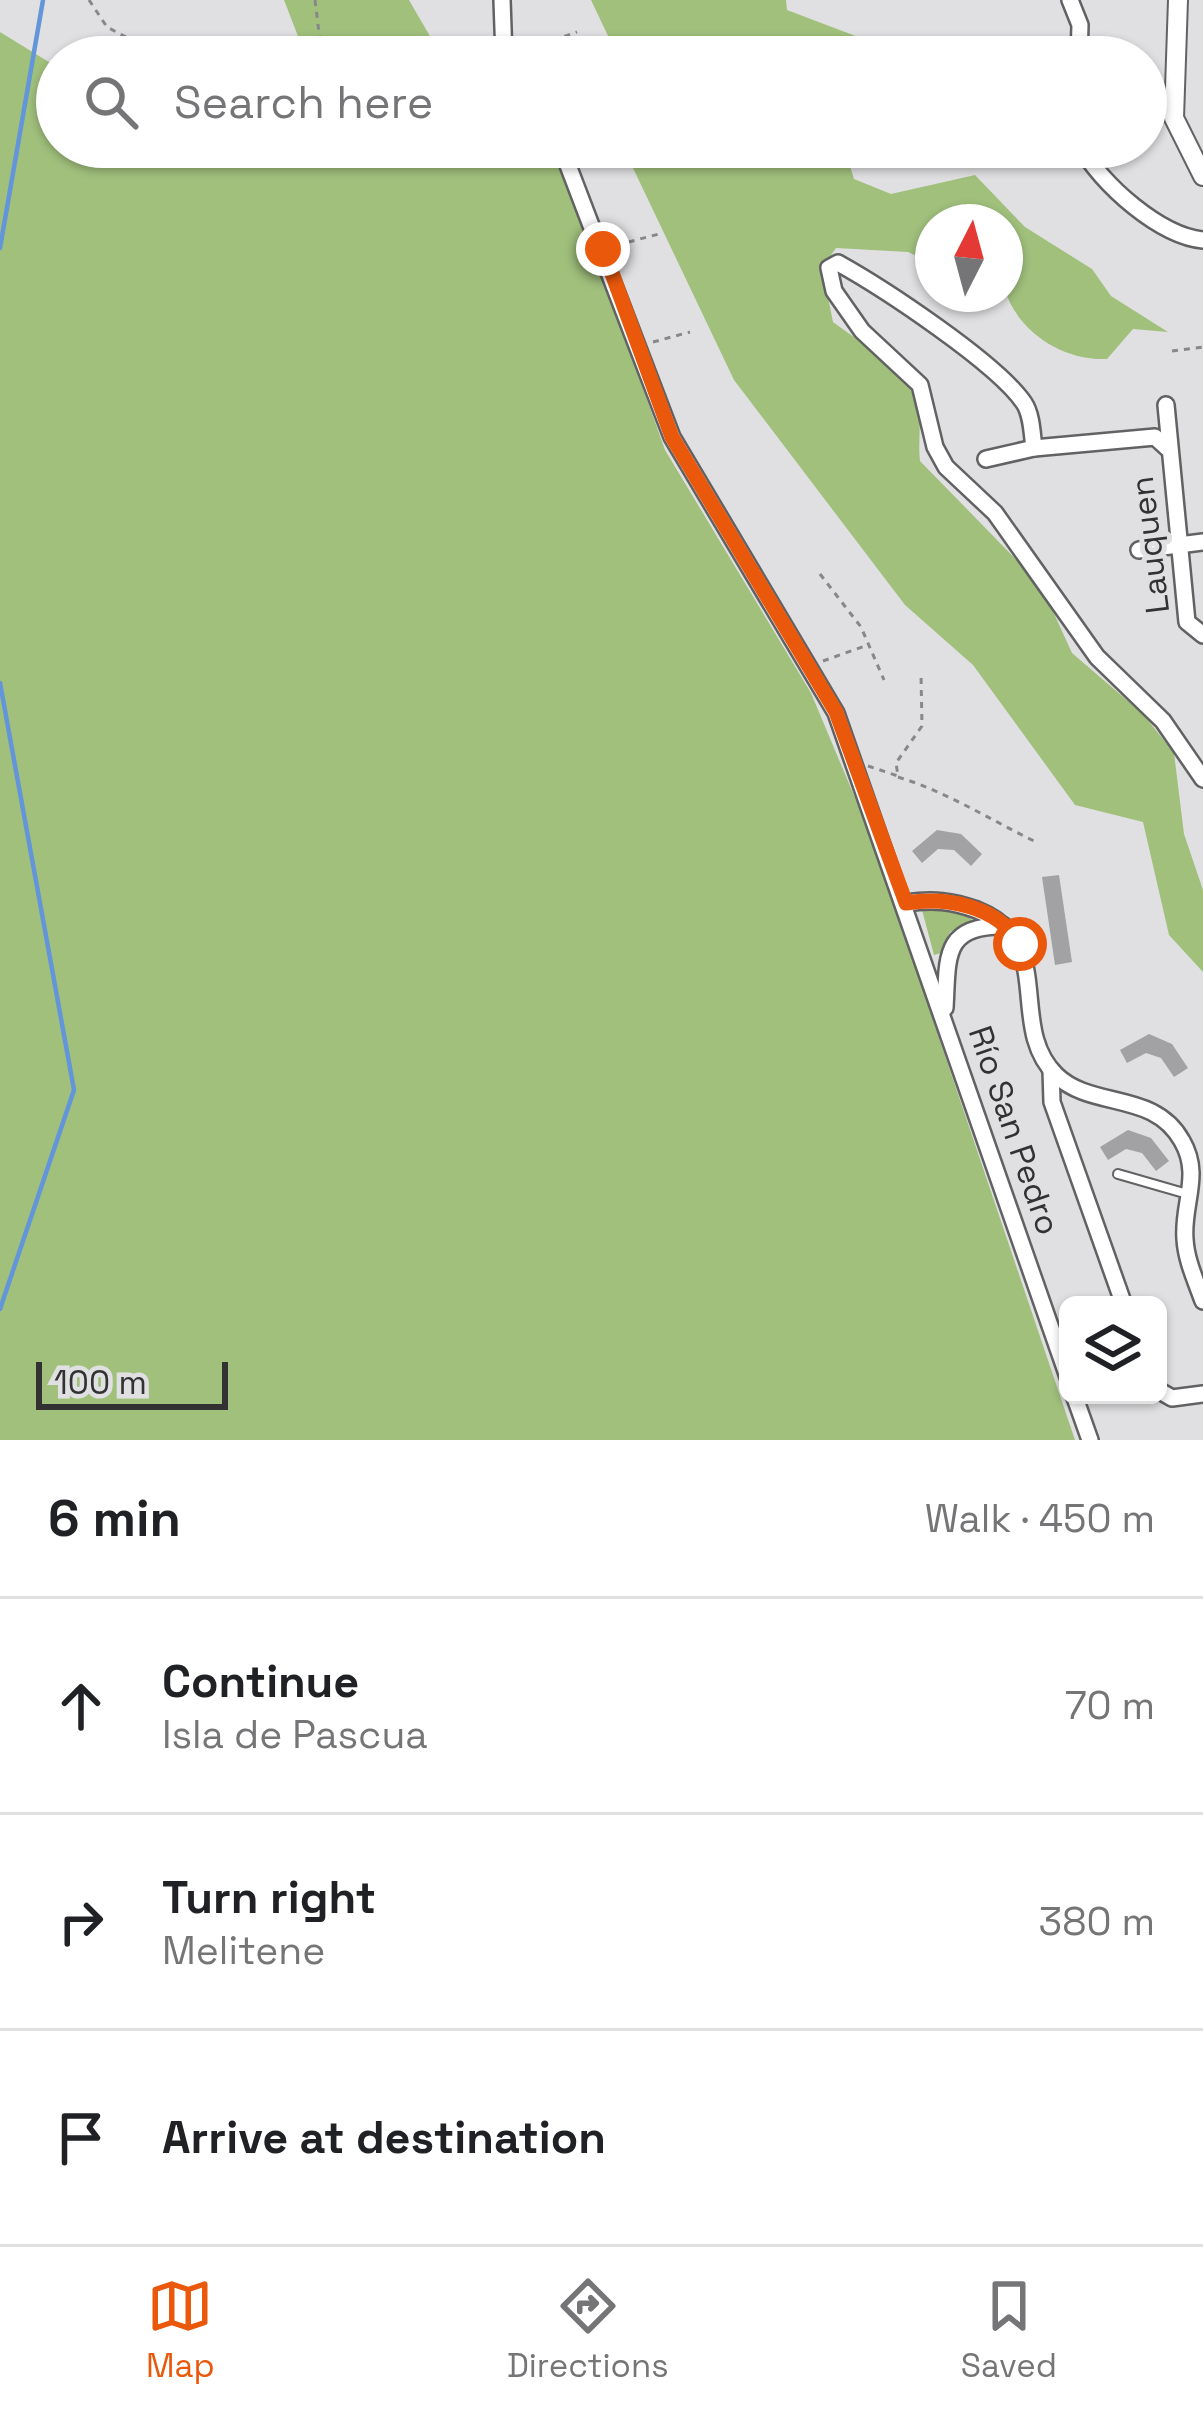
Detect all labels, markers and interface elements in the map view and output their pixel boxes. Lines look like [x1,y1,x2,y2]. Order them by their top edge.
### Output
search box [36,36,1167,168]
icon: search [78,69,144,135]
text: Search here [174,74,433,131]
north arrow [915,204,1023,312]
route end [576,222,630,276]
street label: Lauquen [1121,474,1179,616]
route start [993,917,1047,971]
street label: Río San Pedro [959,1020,1069,1240]
map controls [1059,1296,1167,1404]
button: layers [1059,1296,1167,1404]
scale bar [36,1356,228,1409]
text: 100 m [54,1362,147,1404]
text: 6 min [48,1486,181,1551]
text: Walk · 450 m [925,1494,1155,1543]
text: Continue [162,1653,359,1710]
icon: ahead [48,1673,114,1739]
text: 70 m [1065,1681,1155,1730]
text: Isla de Pascua [162,1710,428,1759]
text: Turn right [162,1869,376,1926]
icon: right [48,1889,114,1955]
text: 380 m [1039,1897,1155,1946]
text: Melitene [162,1926,325,1975]
icon: arrive [48,2105,114,2171]
text: Arrive at destination [162,2109,606,2166]
tab: Map [146,2273,215,2387]
tab: Directions [507,2273,669,2387]
tab: Saved [961,2273,1057,2387]

